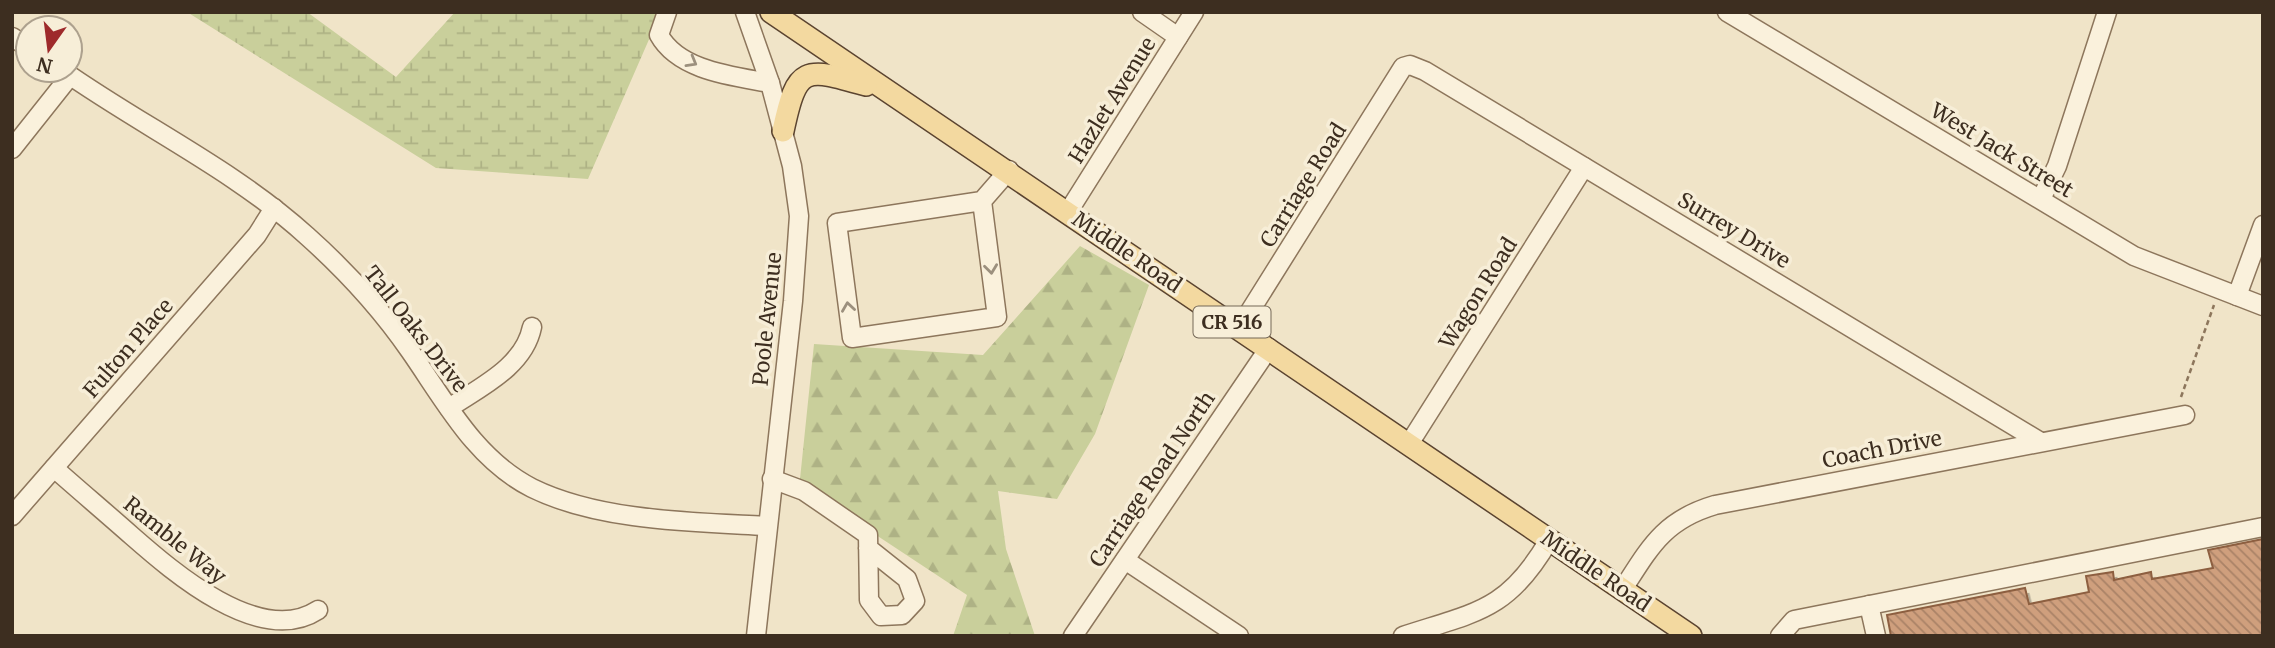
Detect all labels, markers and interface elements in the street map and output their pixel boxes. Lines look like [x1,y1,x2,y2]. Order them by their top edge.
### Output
north arrow [14,14,84,84]
street label: Hazlet Avenue [1062,32,1162,168]
text: N [35,52,55,79]
one-way arrow [685,54,697,67]
street label: West Jack Street [1925,96,2078,203]
street label: Carriage Road [1254,118,1352,252]
street label: Surrey Drive [1673,186,1795,274]
street label: Middle Road [1067,205,1187,299]
street label: Wagon Road [1433,232,1523,354]
street label: Poole Avenue [747,251,787,387]
street label: Tall Oaks Drive [358,260,474,398]
one-way arrow [983,263,998,274]
street label: Fulton Place [77,293,179,403]
one-way arrow [841,301,856,312]
road number: CR 516 [1194,306,1270,338]
street label: Carriage Road North [1083,386,1221,572]
street label: Coach Drive [1820,424,1944,474]
street label: Ramble Way [118,490,232,590]
street label: Middle Road [1536,524,1656,618]

